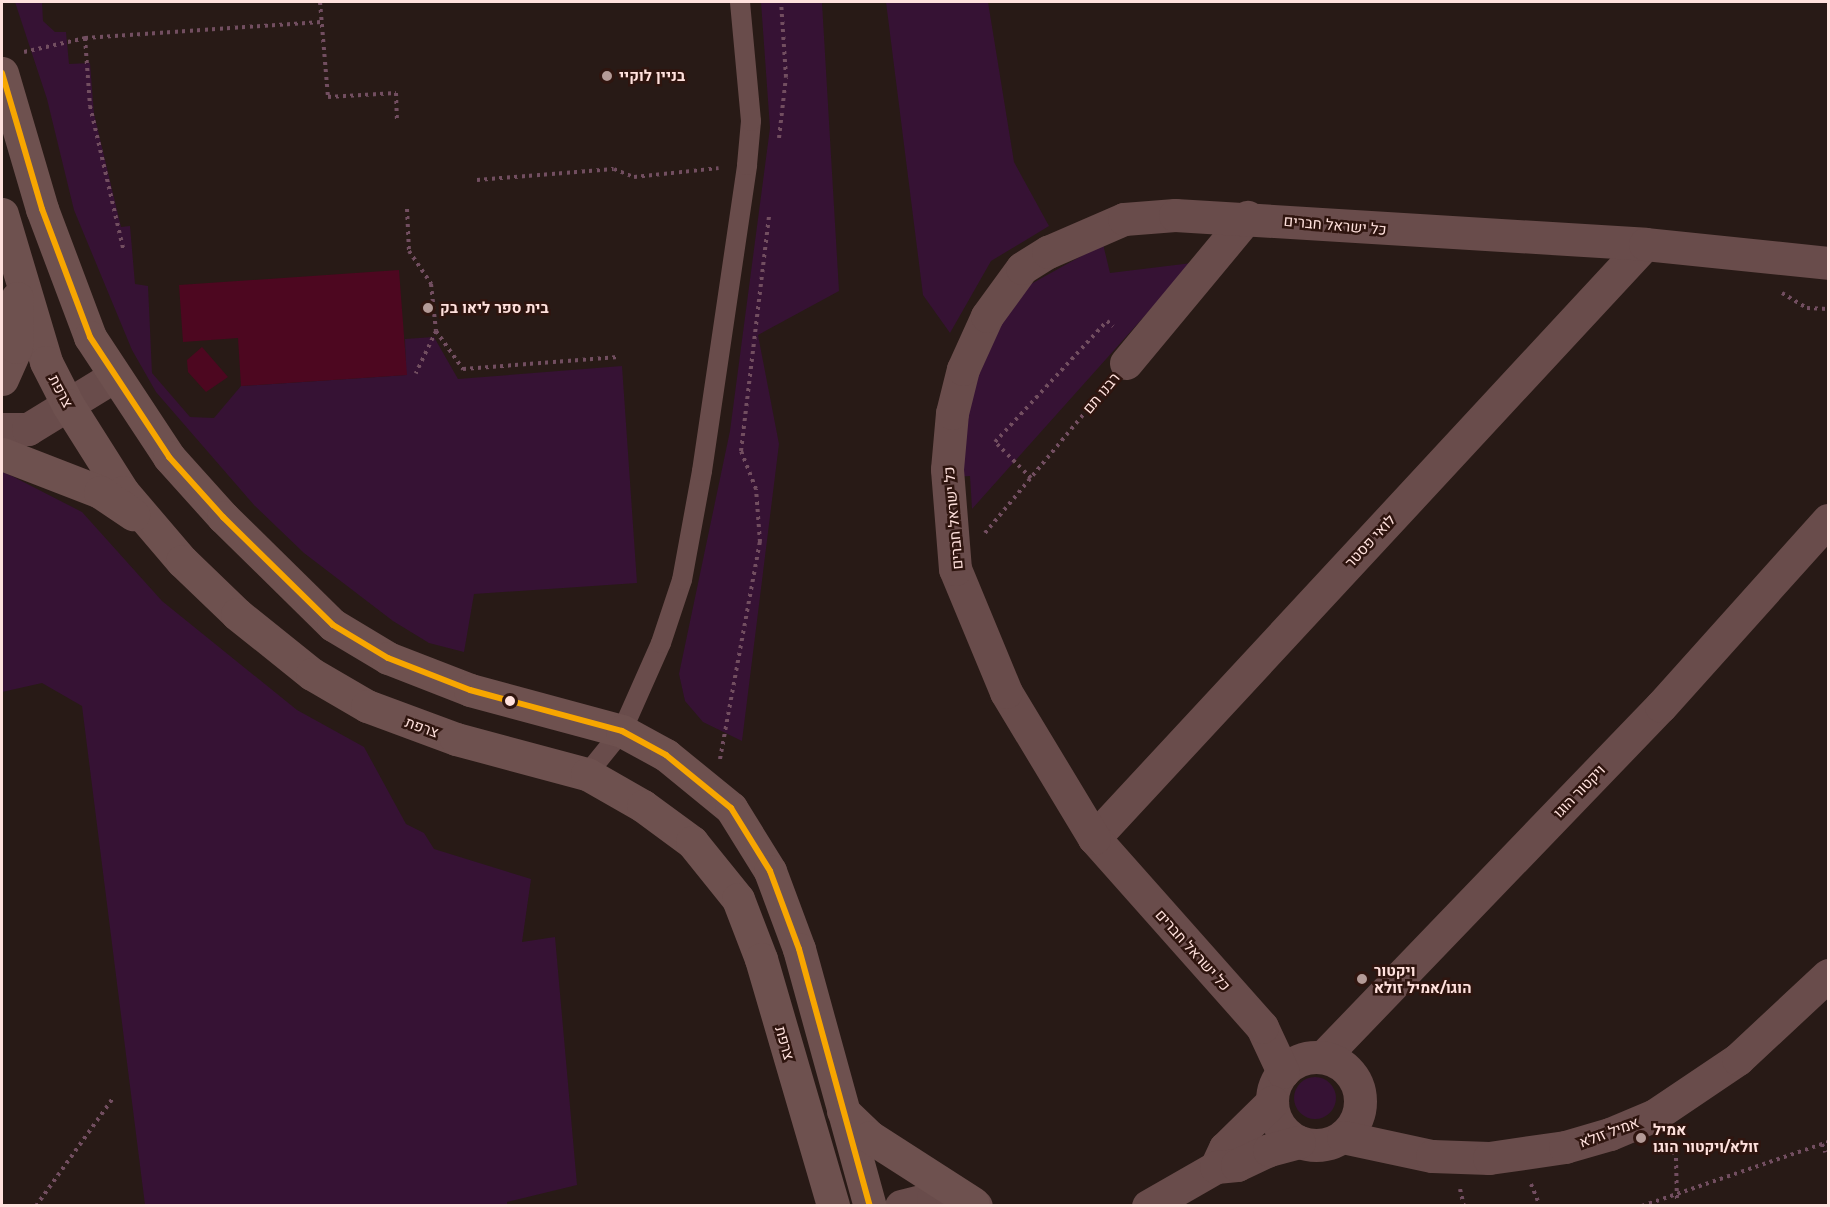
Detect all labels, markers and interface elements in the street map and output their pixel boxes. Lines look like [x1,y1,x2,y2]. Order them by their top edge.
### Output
place label: בניין לוקיי [619,67,685,85]
marker: בניין לוקיי [600,69,614,83]
street label: כל ישראל חברים [1283,212,1387,238]
place label: בית ספר ליאו בק [440,299,549,317]
marker: בית ספר ליאו בק [421,301,435,315]
street label: רבנו תם [1079,369,1123,417]
street label: צרפת [45,372,77,410]
street label: כל ישראל חברים [940,466,966,570]
street label: לואי פסטר [1341,511,1399,571]
unlabelled marker [504,695,516,707]
street label: צרפת [403,713,441,741]
street label: ויקטור הוגו [1549,761,1609,821]
street label: כל ישראל חברים [1152,906,1234,994]
place label: ויקטור הוגו/אמיל זולא [1374,961,1471,996]
marker: ויקטור הוגו/אמיל זולא [1355,972,1369,986]
street label: צרפת [772,1024,798,1062]
street label: אמיל זולא [1577,1113,1641,1151]
place label: אמיל זולא/ויקטור הוגו [1653,1120,1759,1155]
marker: אמיל זולא/ויקטור הוגו [1634,1131,1648,1145]

